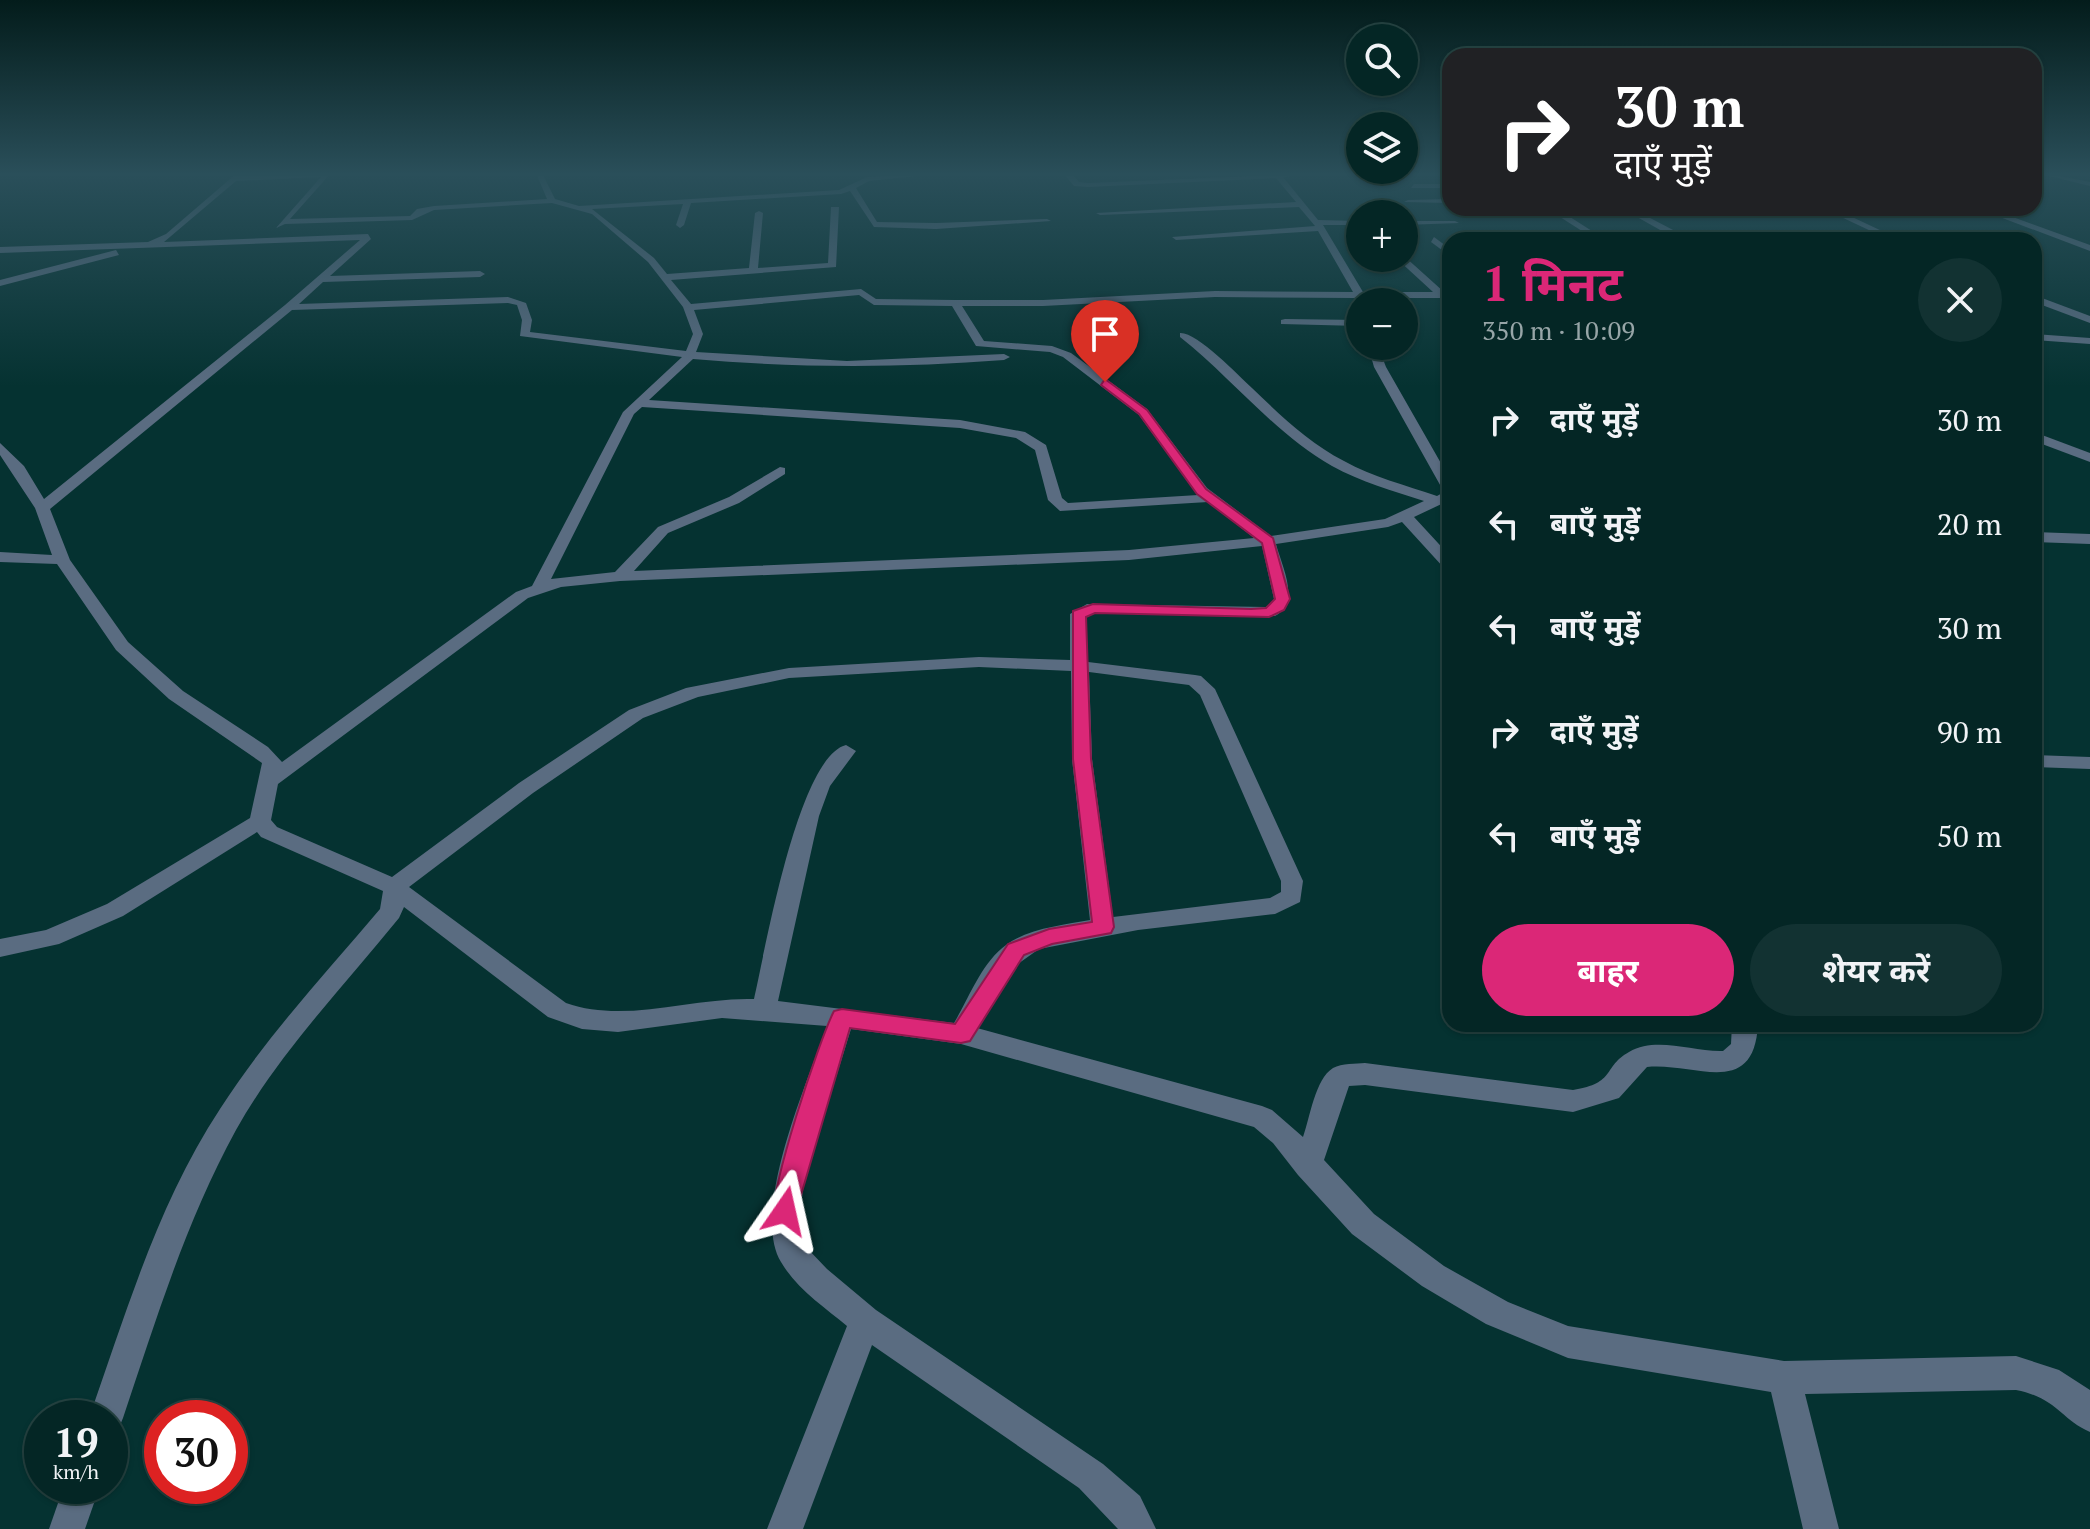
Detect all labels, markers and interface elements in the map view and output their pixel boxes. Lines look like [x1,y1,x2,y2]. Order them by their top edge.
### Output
map controls [1346,24,1418,360]
button: search [1346,24,1418,96]
text: 30 m [1614,69,1744,143]
icon: right [1482,80,1586,184]
button: layers [1346,112,1418,184]
text: दाएँ मुड़ें [1614,140,1712,187]
button: + [1346,200,1418,272]
text: 1 मिनट [1482,251,1623,315]
button: close [1918,258,2002,342]
button: − [1346,288,1418,360]
pin [1071,300,1139,382]
icon: arrive [1083,312,1127,356]
text: 350 m · 10:09 [1482,313,1635,347]
icon: right [1482,398,1526,442]
text: दाएँ मुड़ें [1550,399,1639,439]
text: 30 m [1937,400,2002,440]
icon: left [1482,502,1526,546]
text: बाएँ मुड़ें [1550,503,1640,543]
text: 20 m [1937,504,2002,544]
icon: left [1482,606,1526,650]
text: बाएँ मुड़ें [1550,607,1640,647]
text: 30 m [1937,608,2002,648]
icon: right [1482,710,1526,754]
text: दाएँ मुड़ें [1550,711,1639,751]
text: 90 m [1937,712,2002,752]
icon: left [1482,814,1526,858]
text: बाएँ मुड़ें [1550,815,1640,855]
text: 50 m [1937,816,2002,856]
button: बाहर [1482,924,1734,1016]
button: शेयर करें [1750,924,2002,1016]
position arrow [743,1169,827,1253]
speed limit sign: 30 [144,1400,248,1504]
text: 19 [53,1415,99,1468]
text: km/h [53,1458,99,1485]

